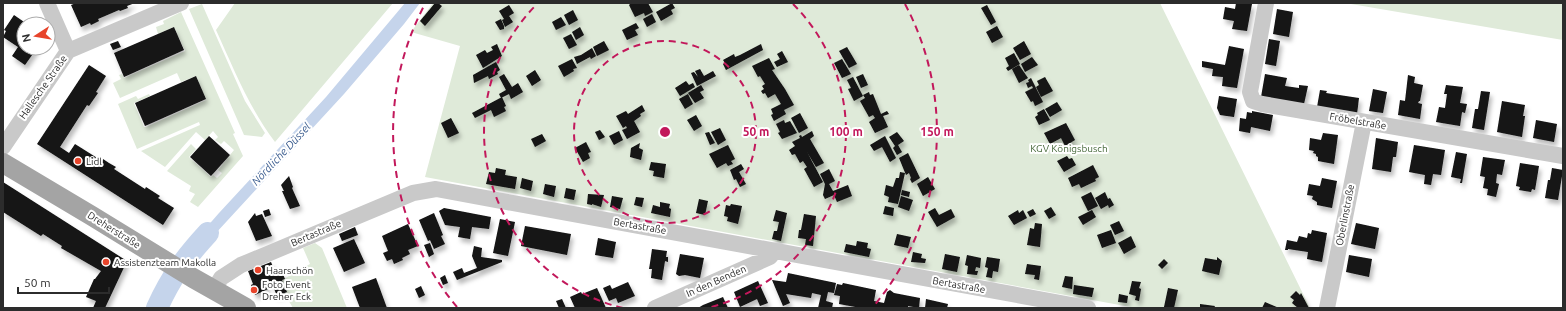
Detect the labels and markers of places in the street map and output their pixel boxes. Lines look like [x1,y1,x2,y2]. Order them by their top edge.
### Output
centre of rings [658,125,672,139]
marker: Lidl [73,156,83,166]
place label: Lidl [86,156,102,167]
marker: Assistenzteam Makolla [101,257,111,267]
place label: Assistenzteam Makolla [114,257,216,268]
marker: Haarschön [253,265,263,275]
place label: Haarschön [266,265,313,276]
place label: Foto Event Dreher Eck [262,279,311,302]
marker: Foto Event Dreher Eck [249,285,259,295]

